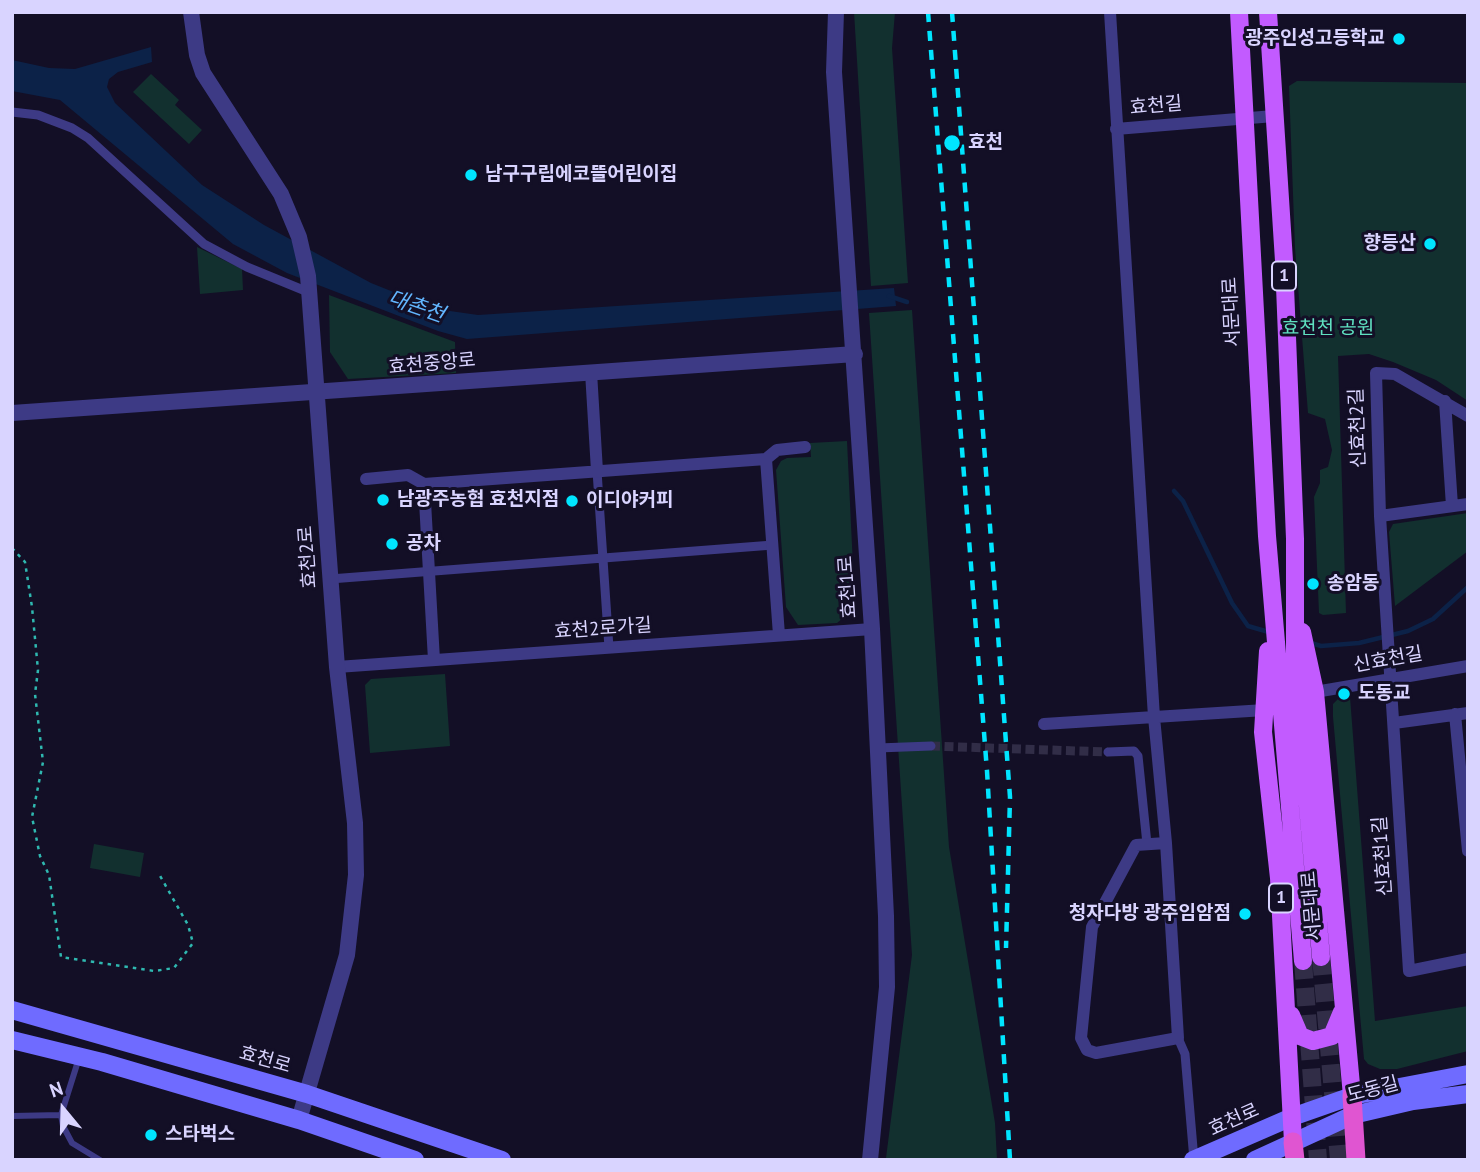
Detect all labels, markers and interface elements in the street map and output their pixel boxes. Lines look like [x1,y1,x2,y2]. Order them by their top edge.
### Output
place label: 광주인성고등학교 [1245,28,1385,50]
marker: 광주인성고등학교 [1391,31,1407,47]
street label: 효천길 [1129,92,1183,120]
place label: 효천 [968,132,1003,154]
marker: 효천 [942,133,962,153]
place label: 남구구립에코뜰어린이집 [485,164,677,186]
marker: 남구구립에코뜰어린이집 [463,167,479,183]
place label: 향등산 [1364,233,1416,255]
marker: 향등산 [1422,236,1438,252]
road number: 1 [1272,262,1296,290]
street label: 서문대로 [1219,276,1245,348]
water label: 대촌천 [384,286,448,328]
park label: 효천천 공원 [1282,318,1374,340]
street label: 효천중앙로 [387,349,477,379]
street label: 신효천2길 [1345,387,1371,469]
place label: 남광주농협 효천지점 [397,489,559,511]
place label: 이디야커피 [586,490,673,512]
marker: 남광주농협 효천지점 [375,492,391,508]
marker: 이디야커피 [564,493,580,509]
street label: 효천2로 [294,525,322,589]
place label: 공차 [406,533,441,555]
marker: 공차 [384,536,400,552]
street label: 효천1로 [834,555,862,619]
place label: 송암동 [1327,573,1379,595]
marker: 송암동 [1305,576,1321,592]
street label: 효천2로가길 [553,614,653,644]
street label: 신효천길 [1352,643,1424,677]
place label: 도동교 [1358,683,1410,705]
marker: 도동교 [1336,686,1352,702]
street label: 신효천1길 [1369,815,1397,897]
street label: 서문대로 [1298,870,1326,942]
road number: 1 [1269,884,1293,912]
place label: 청자다방 광주임암점 [1069,903,1231,925]
marker: 청자다방 광주임암점 [1237,906,1253,922]
street label: 효천로 [237,1042,293,1078]
street label: 도동길 [1345,1072,1401,1108]
north arrow [28,1074,98,1144]
text: N [46,1076,66,1103]
street label: 효천로 [1205,1099,1263,1141]
place label: 스타벅스 [165,1124,235,1146]
marker: 스타벅스 [143,1127,159,1143]

